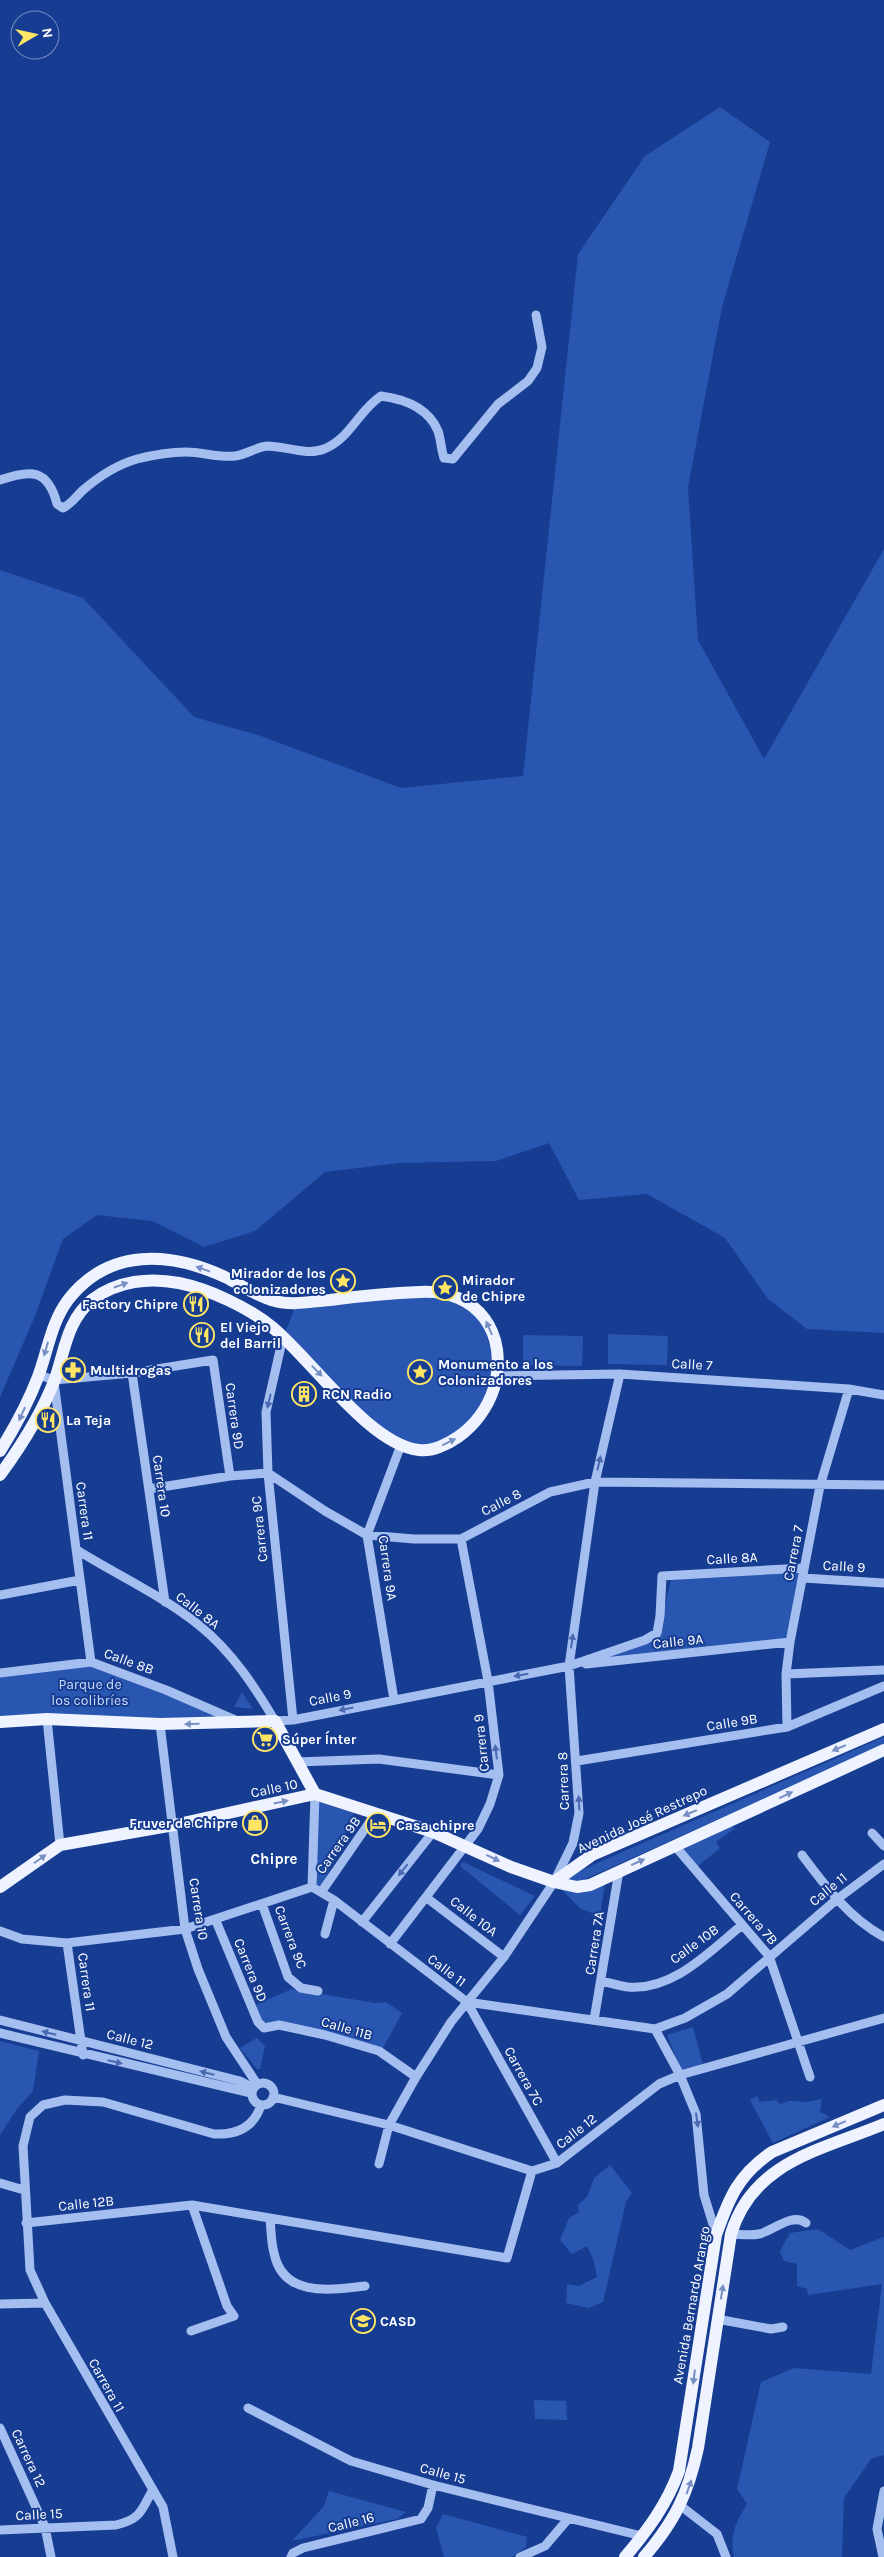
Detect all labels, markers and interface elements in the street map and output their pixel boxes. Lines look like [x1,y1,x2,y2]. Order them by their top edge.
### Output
north arrow [10,10,60,60]
text: N [38,27,57,39]
one-way arrow [195,1265,210,1273]
place label: Mirador de los colonizadores [231,1265,326,1298]
place icon: Mirador de los colonizadores [330,1268,356,1294]
place label: Mirador de Chipre [462,1272,525,1305]
place icon: Mirador de Chipre [432,1275,458,1301]
one-way arrow [114,1281,129,1289]
restaurant icon: Factory Chipre [183,1291,209,1317]
place label: Factory Chipre [82,1296,178,1313]
place label: El Viejo del Barril [220,1319,281,1352]
one-way arrow [485,1321,493,1335]
restaurant icon: El Viejo del Barril [189,1322,215,1348]
one-way arrow [42,1342,50,1357]
street label: Calle 7 [671,1355,713,1374]
place label: Monumento a los Colonizadores [438,1356,553,1389]
pharmacy icon: Multidrogas [60,1357,86,1383]
place icon: Monumento a los Colonizadores [407,1359,433,1385]
place label: Multidrogas [90,1362,171,1379]
one-way arrow [311,1365,323,1377]
building icon: RCN Radio [291,1381,317,1407]
street label: Carrera 9D [221,1382,248,1450]
place label: RCN Radio [322,1386,392,1403]
one-way arrow [265,1394,273,1409]
one-way arrow [17,1407,25,1421]
restaurant icon: La Teja [35,1407,61,1433]
place label: La Teja [66,1412,111,1429]
one-way arrow [442,1438,456,1446]
street label: Carrera 10 [149,1454,174,1518]
one-way arrow [595,1456,603,1471]
street label: Carrera 11 [72,1481,97,1541]
street label: Calle 8 [478,1485,524,1520]
street label: Carrera 9C [248,1495,271,1563]
street label: Carrera 7 [780,1523,807,1582]
street label: Carrera 9A [375,1534,401,1602]
street label: Calle 8A [706,1549,758,1568]
street label: Calle 9 [822,1557,866,1576]
street label: Calle 8A [172,1588,223,1633]
street label: Calle 9A [652,1630,704,1653]
one-way arrow [569,1633,577,1649]
street label: Calle 8B [102,1645,156,1678]
one-way arrow [512,1672,528,1680]
park label: Parque de los colibríes [51,1676,129,1709]
street label: Calle 9 [307,1685,353,1710]
one-way arrow [338,1706,354,1714]
street label: Calle 9B [705,1710,759,1735]
street label: Carrera 9 [470,1713,493,1773]
one-way arrow [183,1720,199,1728]
supermarket icon: Súper Ínter [252,1726,278,1752]
place label: Súper Ínter [282,1730,357,1748]
one-way arrow [492,1744,500,1760]
one-way arrow [832,1745,846,1753]
street label: Carrera 8 [554,1752,573,1810]
street label: Calle 10 [249,1775,299,1802]
street label: Avenida José Restrepo [574,1782,710,1857]
one-way arrow [778,1791,793,1799]
one-way arrow [574,1795,582,1811]
one-way arrow [274,1797,290,1805]
shop icon: Fruver de Chipre [242,1810,268,1836]
one-way arrow [683,1810,697,1818]
hotel icon: Casa chipre [365,1812,391,1838]
street label: Carrera 9B [312,1813,364,1877]
place label: Fruver de Chipre [129,1815,238,1832]
place label: Casa chipre [396,1817,474,1834]
district label: Chipre [251,1850,297,1868]
one-way arrow [33,1854,47,1864]
one-way arrow [486,1854,500,1862]
one-way arrow [631,1858,645,1866]
one-way arrow [398,1863,408,1877]
street label: Calle 11 [806,1869,851,1910]
street label: Carrera 10 [185,1877,212,1941]
street label: Carrera 7B [726,1888,781,1948]
street label: Calle 10A [447,1893,501,1940]
street label: Carrera 9C [271,1903,310,1971]
street label: Carrera 7A [581,1910,608,1976]
street label: Calle 10B [667,1921,722,1968]
street label: Carrera 9D [230,1936,271,2004]
street label: Calle 11 [424,1950,469,1990]
street label: Carrera 11 [74,1952,99,2012]
street label: Calle 11B [319,2013,374,2044]
street label: Calle 12 [105,2026,155,2053]
one-way arrow [42,2029,57,2037]
street label: Carrera 7C [500,2044,547,2109]
one-way arrow [108,2058,123,2066]
one-way arrow [199,2069,214,2077]
street label: Calle 12 [552,2110,600,2153]
one-way arrow [693,2112,701,2128]
one-way arrow [832,2120,846,2128]
street label: Calle 12B [57,2192,115,2215]
street label: Avenida Bernardo Arango [669,2225,714,2385]
one-way arrow [718,2284,726,2300]
school or university icon: CASD [350,2308,376,2334]
place label: CASD [380,2313,416,2330]
street label: Carrera 11 [85,2355,128,2415]
one-way arrow [689,2370,697,2386]
street label: Carrera 12 [8,2426,49,2490]
street label: Calle 15 [418,2459,468,2488]
one-way arrow [685,2479,693,2494]
street label: Calle 15 [15,2505,63,2524]
street label: Calle 16 [326,2509,376,2536]

